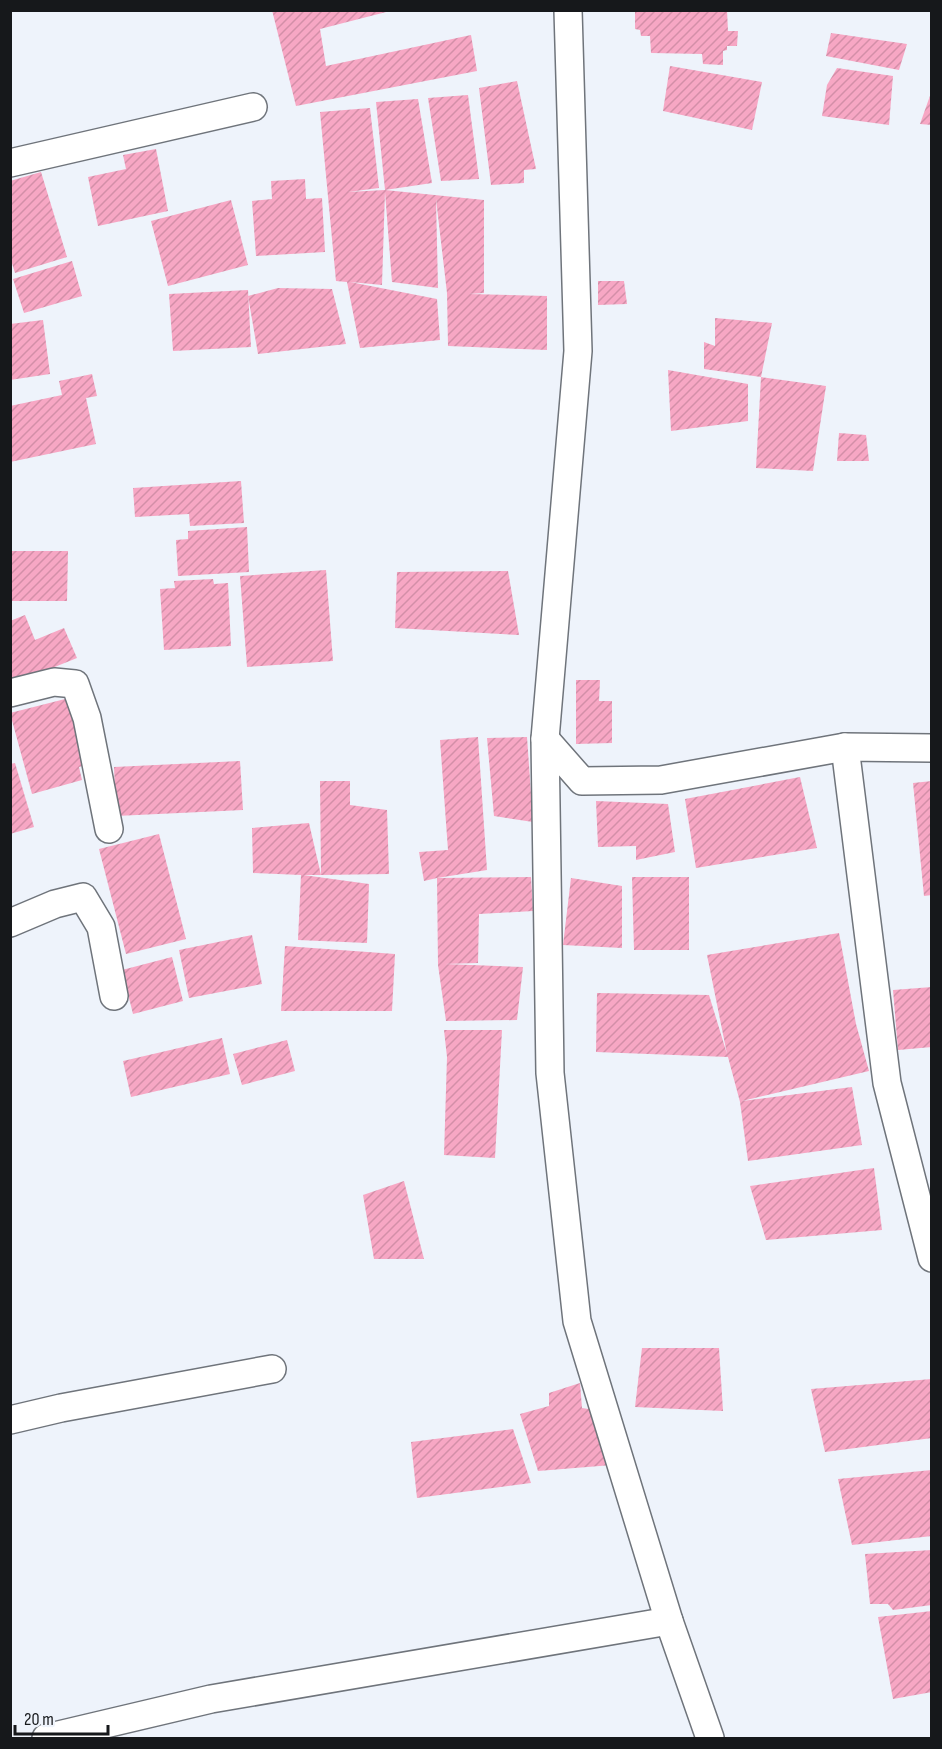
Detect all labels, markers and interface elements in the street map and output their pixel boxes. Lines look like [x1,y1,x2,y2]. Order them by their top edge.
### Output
scale bar [15,1698,108,1736]
text: 20 m [24,1709,54,1730]

